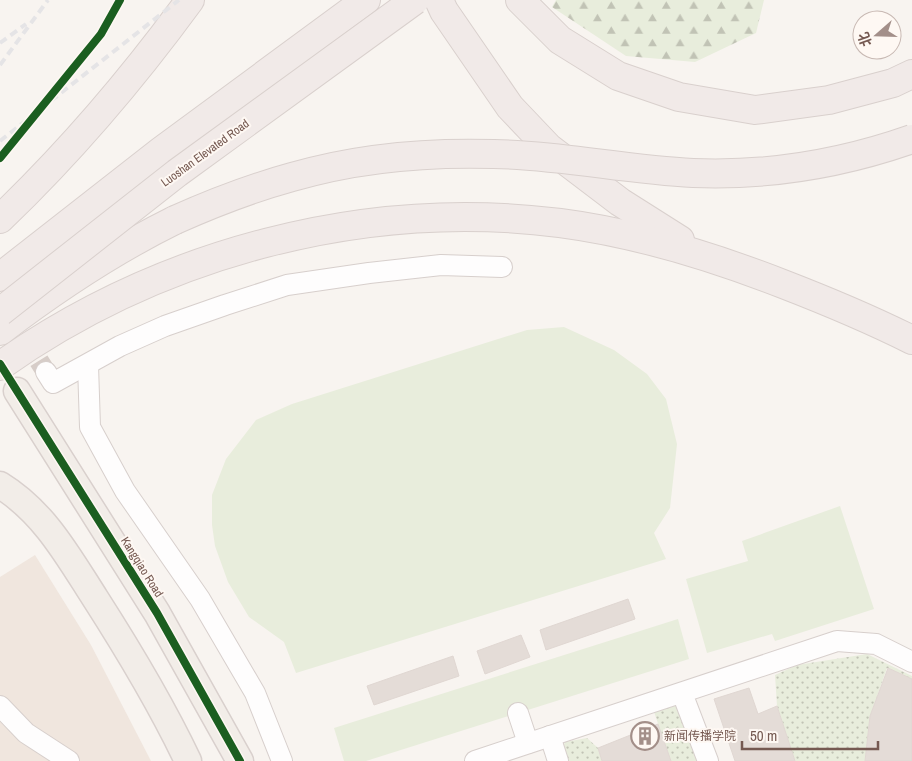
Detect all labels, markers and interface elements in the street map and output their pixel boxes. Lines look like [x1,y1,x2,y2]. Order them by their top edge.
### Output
north arrow [852,10,902,60]
text: 北 [854,30,876,49]
street label: Luoshan Elevated Road [158,116,252,190]
street label: Kangqiao Road [117,534,167,600]
scale bar [742,718,878,750]
building icon: 新闻传播学院 [630,721,660,751]
text: 50 m [750,725,777,746]
place label: 新闻传播学院 [664,728,736,744]

